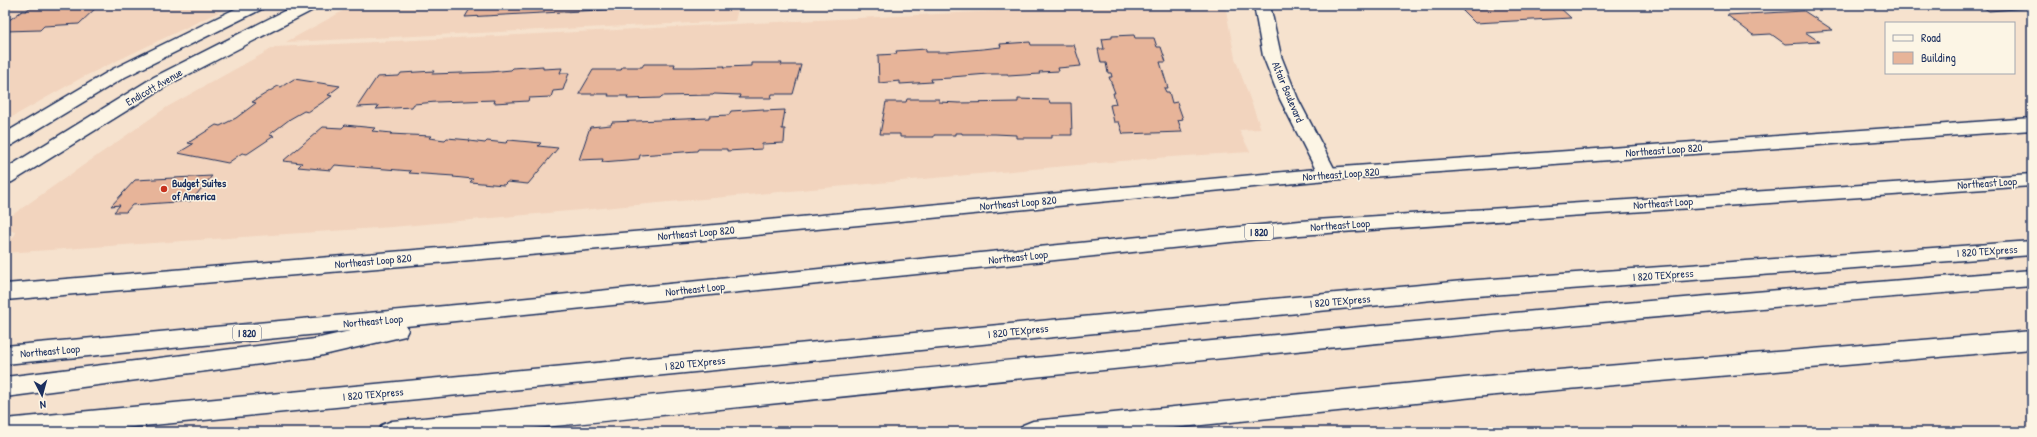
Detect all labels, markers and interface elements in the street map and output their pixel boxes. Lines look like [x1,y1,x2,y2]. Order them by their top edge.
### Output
legend [1885,22,2015,74]
text: Road [1921,29,1941,46]
text: Building [1921,49,1956,66]
street label: Altair Boulevard [1269,60,1307,125]
street label: Endicott Avenue [123,65,185,109]
street label: Northeast Loop 820 [1625,140,1703,160]
street label: Northeast Loop 820 [1302,164,1380,184]
street label: Northeast Loop [1957,174,2018,192]
place label: Budget Suites of America [172,176,227,203]
marker: Budget Suites of America [159,184,169,194]
street label: Northeast Loop 820 [979,193,1057,213]
street label: Northeast Loop [1633,194,1694,212]
street label: Northeast Loop [1310,216,1371,234]
street label: Northeast Loop 820 [657,223,735,243]
road number: I 820 [1245,224,1273,240]
street label: I 820 TEXpress [1956,242,2018,260]
street label: Northeast Loop [988,247,1049,267]
street label: Northeast Loop 820 [334,251,412,271]
street label: I 820 TEXpress [1632,266,1694,284]
street label: Northeast Loop [665,279,726,299]
street label: I 820 TEXpress [1309,291,1371,311]
street label: Northeast Loop [343,311,404,331]
street label: I 820 TEXpress [987,321,1049,341]
road number: I 820 [233,325,261,341]
street label: Northeast Loop [20,341,81,361]
street label: I 820 TEXpress [664,353,726,373]
north arrow [22,375,62,415]
street label: I 820 TEXpress [342,384,404,404]
text: N [39,398,47,412]

